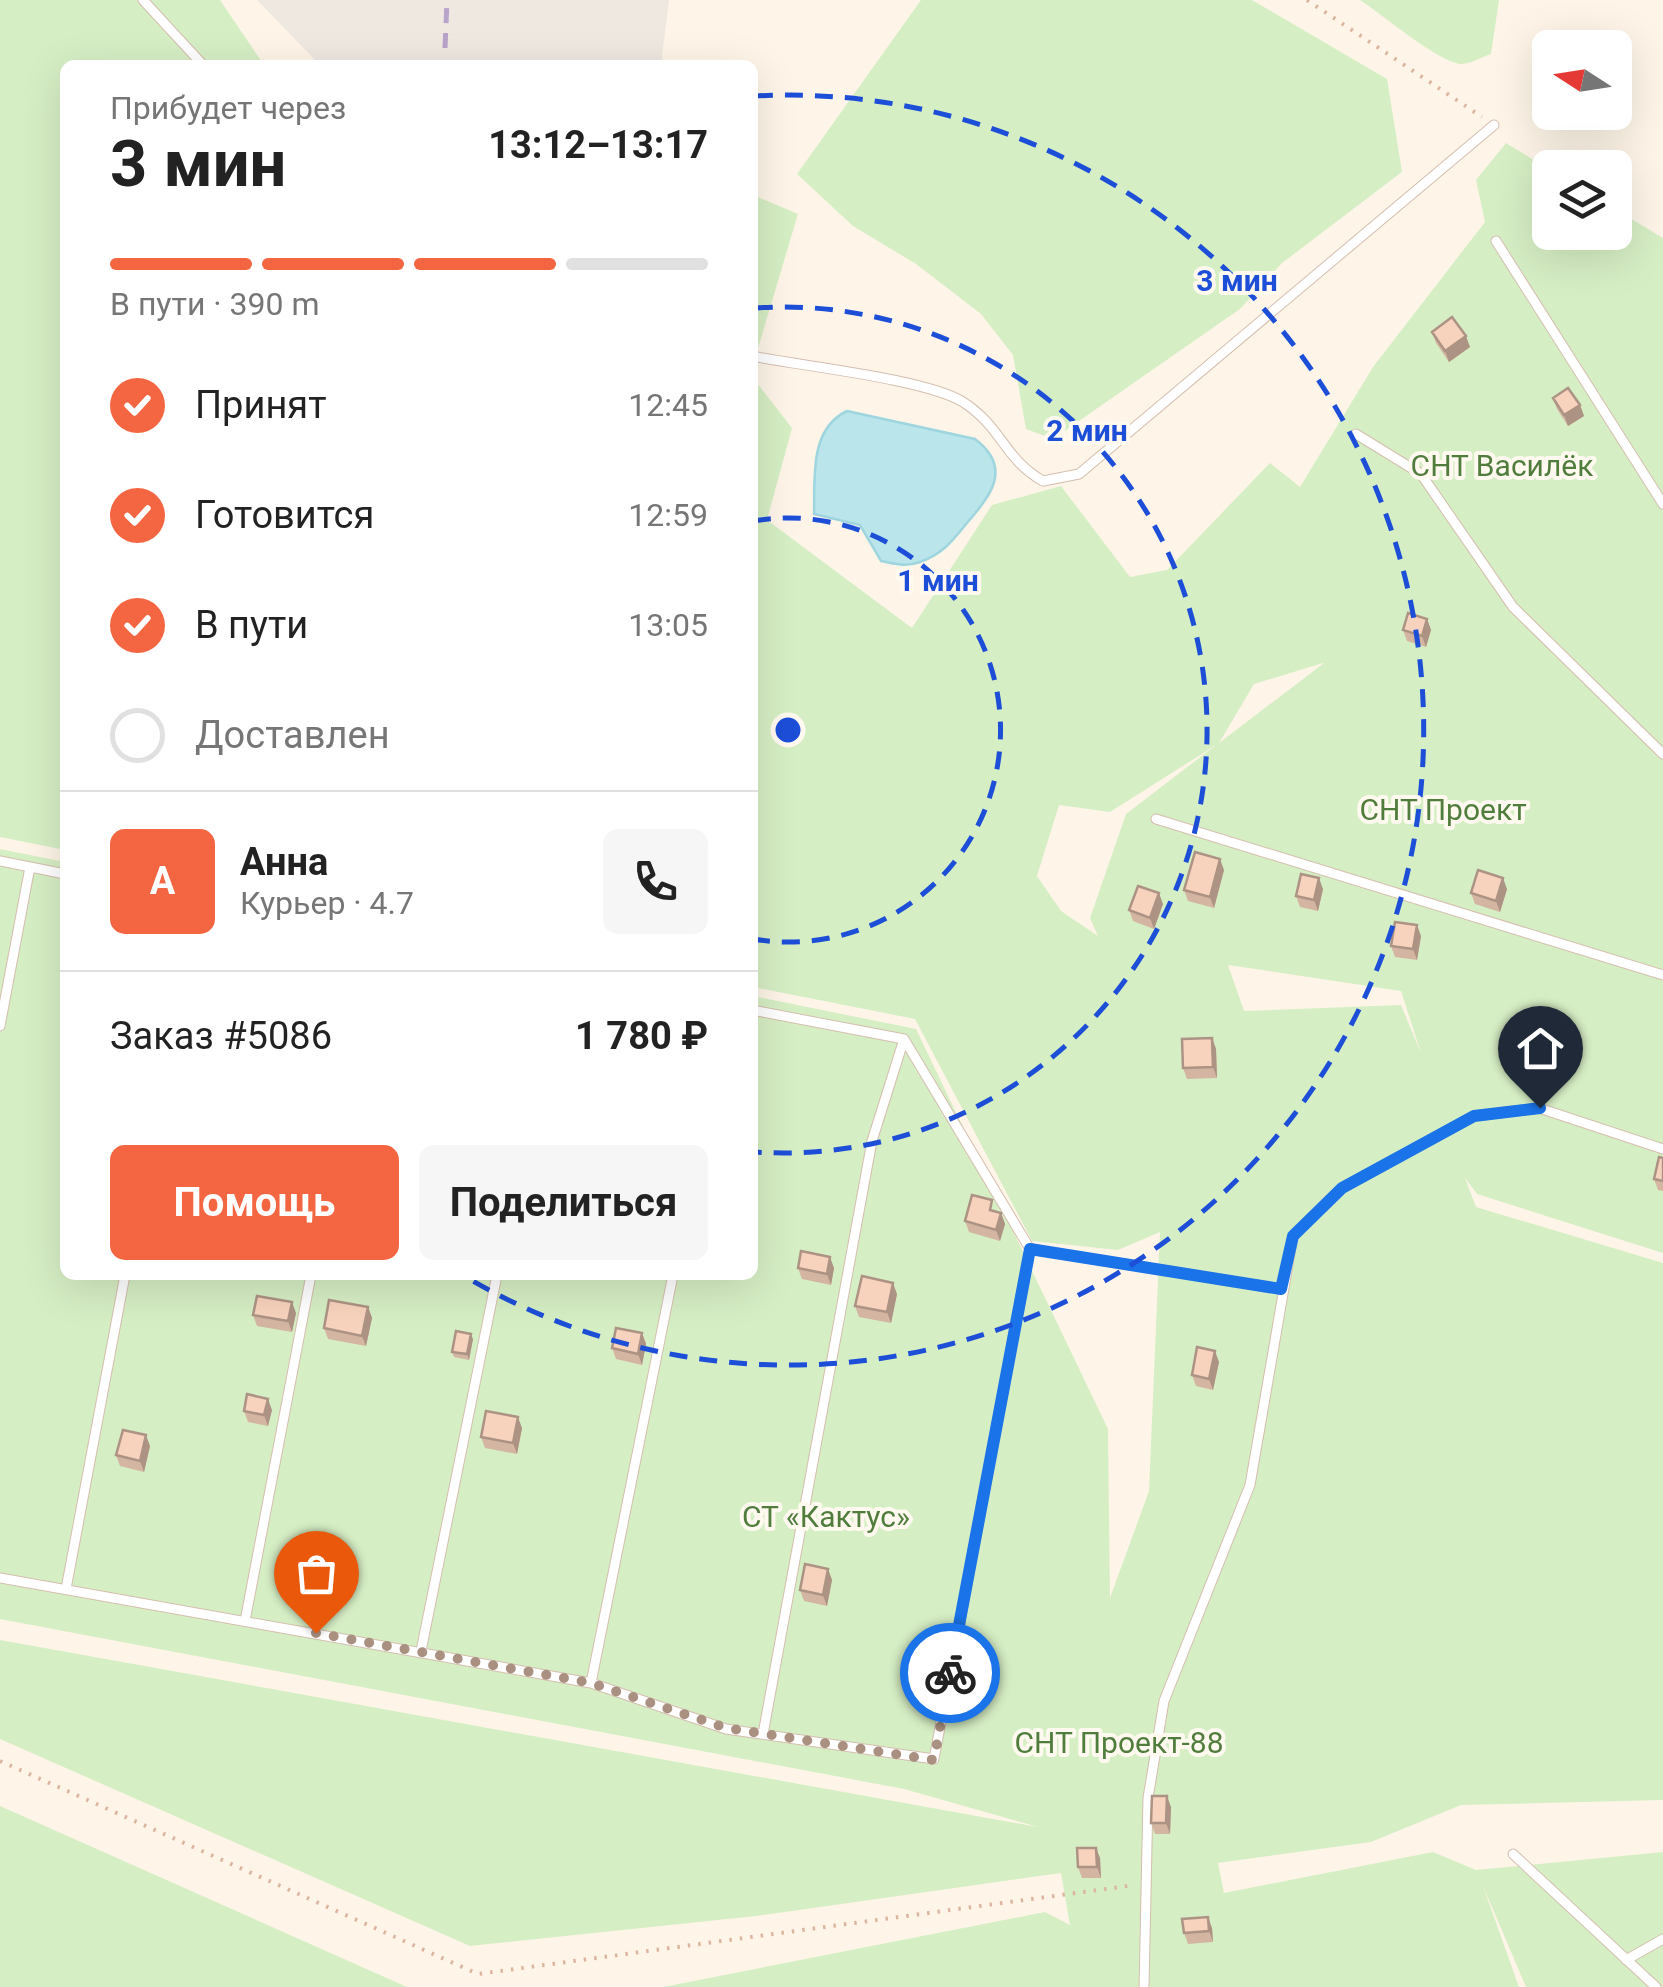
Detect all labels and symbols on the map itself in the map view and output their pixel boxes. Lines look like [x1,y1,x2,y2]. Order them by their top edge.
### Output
north arrow [1532,30,1632,130]
text: 3 мин [1196,263,1278,298]
text: 2 мин [1046,413,1128,448]
park label: СНТ Василёк [1411,448,1593,483]
text: 1 мин [897,563,979,598]
centre of rings [770,712,806,748]
park label: СНТ Проект [1359,792,1527,827]
pin [1498,1006,1583,1109]
park label: СТ «Кактус» [742,1499,910,1534]
pin [274,1531,359,1634]
courier [900,1623,1000,1723]
park label: СНТ Проект-88 [1014,1725,1224,1760]

